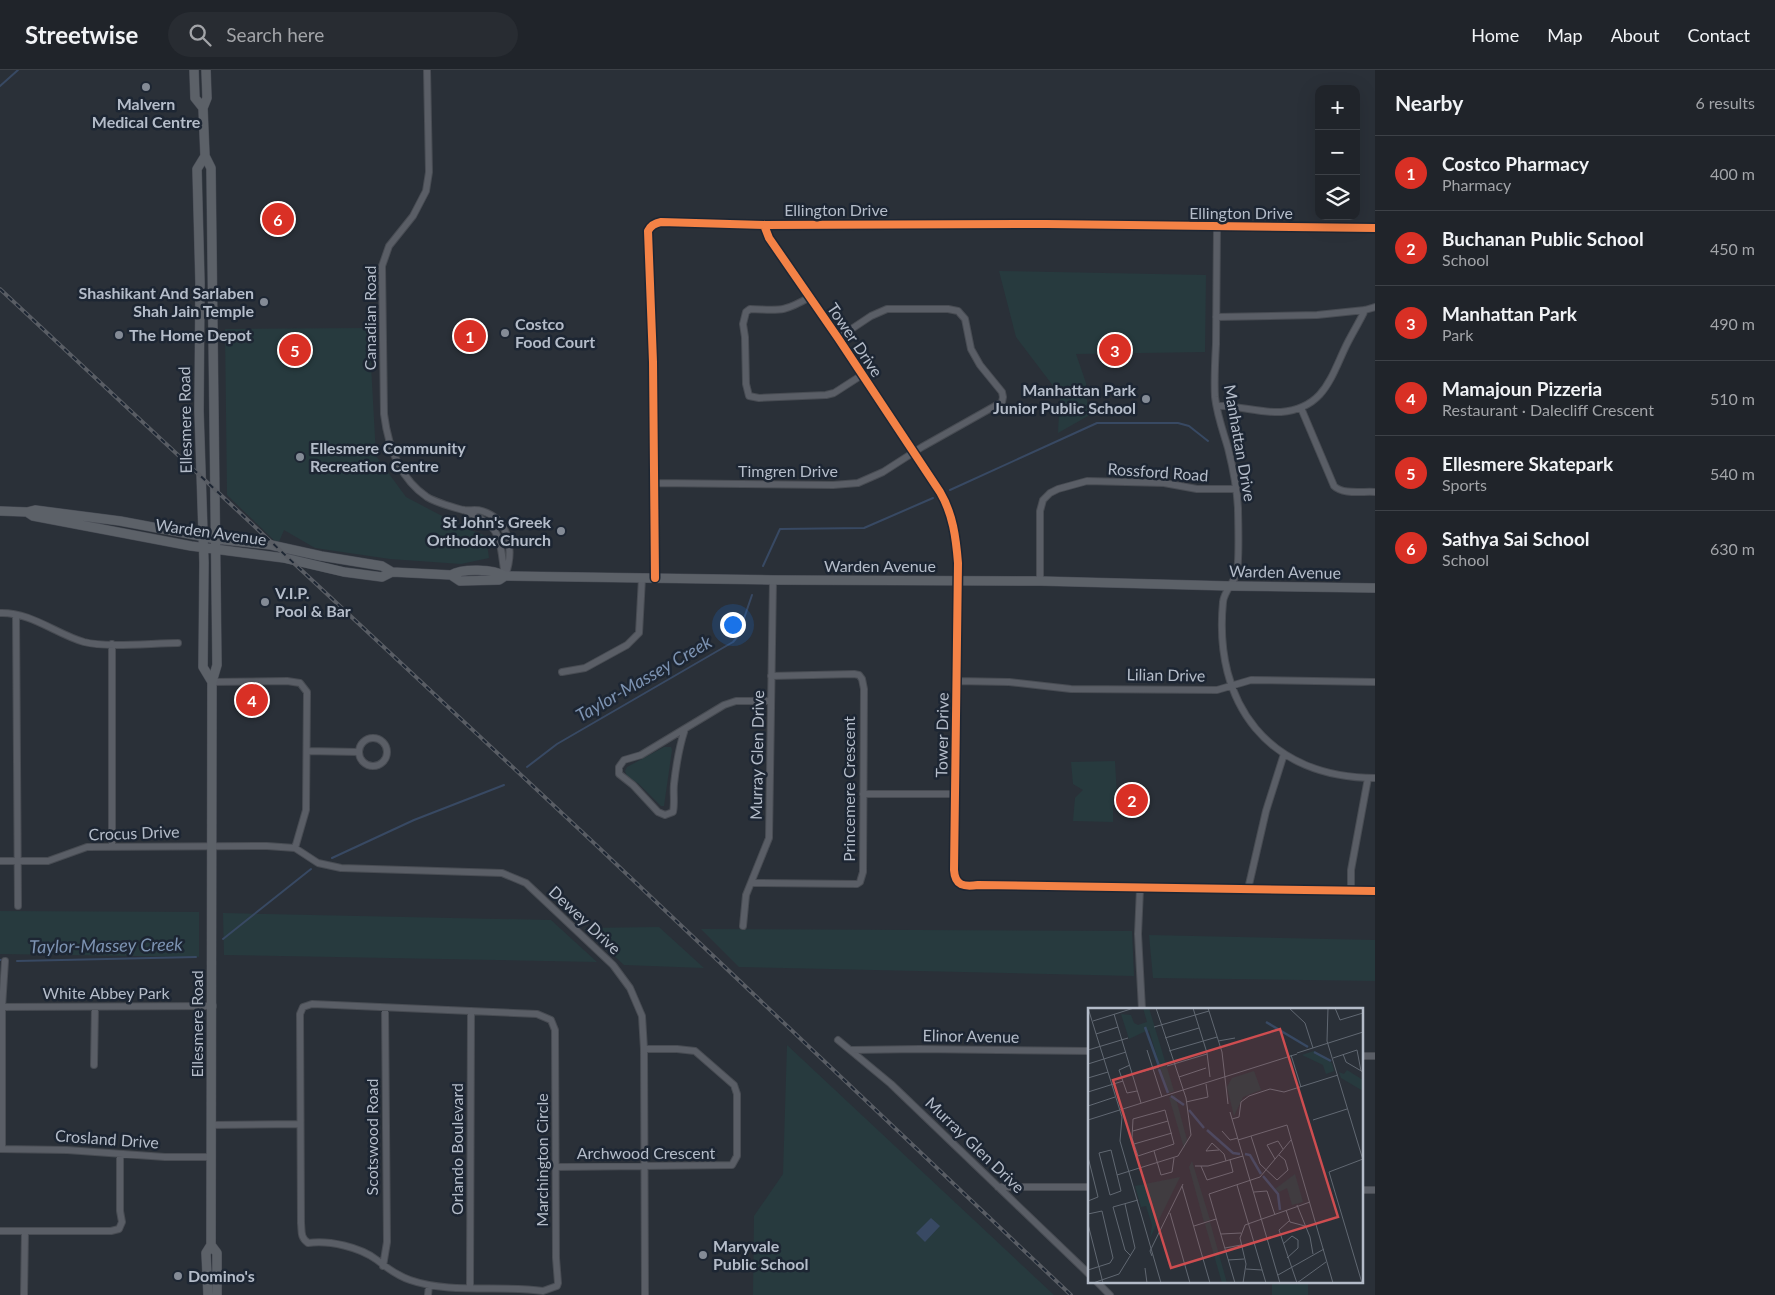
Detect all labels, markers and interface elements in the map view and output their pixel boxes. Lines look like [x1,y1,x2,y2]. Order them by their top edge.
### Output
search box [168,12,518,57]
text: Streetwise [25,20,138,49]
icon: search [186,21,214,49]
text: Search here [226,23,324,46]
text: Home [1471,24,1519,46]
text: Map [1547,24,1583,46]
text: About [1611,24,1660,46]
text: Contact [1688,24,1750,46]
marker: Malvern Medical Centre [140,81,152,93]
map controls [1315,85,1360,220]
button: + [1315,85,1360,130]
text: Nearby [1395,90,1463,115]
text: 6 results [1695,93,1755,112]
place label: Malvern Medical Centre [92,94,201,131]
button: − [1315,130,1360,175]
text: Costco Pharmacy [1442,152,1589,175]
text: 1 [1406,164,1416,183]
text: 400 m [1710,164,1755,183]
button: layers [1315,175,1360,220]
text: Pharmacy [1442,175,1511,194]
pin: 6 [262,200,294,238]
street label: Ellington Drive [784,200,888,219]
street label: Ellington Drive [1189,203,1293,222]
text: Buchanan Public School [1442,227,1644,250]
text: 2 [1406,239,1416,258]
text: 450 m [1710,239,1755,258]
text: School [1442,250,1489,269]
street label: Canadian Road [360,266,379,370]
place label: Shashikant And Sarlaben Shah Jain Temple [79,283,254,320]
marker: Shashikant And Sarlaben Shah Jain Temple [258,296,270,308]
street label: Tower Drive [824,299,887,380]
text: Manhattan Park [1442,302,1577,325]
place label: Costco Food Court [515,314,595,351]
text: 3 [1406,314,1416,333]
text: 490 m [1710,314,1755,333]
pin: 1 [454,317,486,355]
place label: The Home Depot [129,325,252,344]
text: Park [1442,325,1473,344]
marker: Costco Food Court [499,327,511,339]
marker: The Home Depot [113,329,125,341]
pin: 5 [279,331,311,369]
pin: 3 [1099,331,1131,369]
street label: Ellesmere Road [174,366,195,474]
text: Mamajoun Pizzeria [1442,377,1602,400]
place label: Manhattan Park Junior Public School [993,380,1136,417]
street label: Manhattan Drive [1221,383,1260,503]
text: 4 [1406,389,1416,408]
text: 510 m [1710,389,1755,408]
marker: Manhattan Park Junior Public School [1140,393,1152,405]
text: Restaurant · Dalecliff Crescent [1442,400,1654,419]
place label: Ellesmere Community Recreation Centre [310,438,466,475]
marker: Ellesmere Community Recreation Centre [294,451,306,463]
text: Ellesmere Skatepark [1442,452,1613,475]
street label: Rossford Road [1107,459,1209,484]
street label: Timgren Drive [738,461,838,480]
text: 5 [1406,464,1416,483]
text: 540 m [1710,464,1755,483]
text: Sports [1442,475,1487,494]
place label: St John's Greek Orthodox Church [427,512,551,549]
street label: Warden Avenue [154,514,268,549]
marker: St John's Greek Orthodox Church [555,525,567,537]
text: Sathya Sai School [1442,527,1590,550]
text: 6 [1406,539,1416,558]
text: 630 m [1710,539,1755,558]
text: School [1442,550,1489,569]
street label: Warden Avenue [824,556,936,575]
street label: Warden Avenue [1229,561,1341,582]
place label: V.I.P. Pool & Bar [274,583,351,620]
marker: V.I.P. Pool & Bar [259,596,271,608]
your location [720,612,746,638]
water label: Taylor-Massey Creek [571,630,716,726]
street label: Lilian Drive [1126,664,1206,685]
pin: 4 [236,681,268,719]
street label: Murray Glen Drive [746,690,767,820]
street label: Tower Drive [931,692,952,778]
street label: Princemere Crescent [839,716,858,862]
pin: 2 [1116,781,1148,819]
street label: Crocus Drive [88,821,180,844]
street label: Dewey Drive [546,882,625,958]
water label: Taylor-Massey Creek [29,933,183,957]
street label: Ellesmere Road [187,970,206,1078]
street label: White Abbey Park [42,983,170,1002]
inset map [1088,1008,1362,1282]
street label: Elinor Avenue [922,1025,1020,1046]
street label: Scotswood Road [362,1079,381,1195]
street label: Orlando Boulevard [447,1083,466,1215]
street label: Marchington Circle [532,1093,551,1227]
street label: Murray Glen Drive [922,1093,1029,1197]
street label: Crosland Drive [54,1125,160,1152]
street label: Archwood Crescent [577,1143,716,1162]
place label: Maryvale Public School [713,1236,808,1273]
marker: Maryvale Public School [697,1249,709,1261]
place label: Domino's [188,1266,255,1285]
marker: Domino's [172,1270,184,1282]

